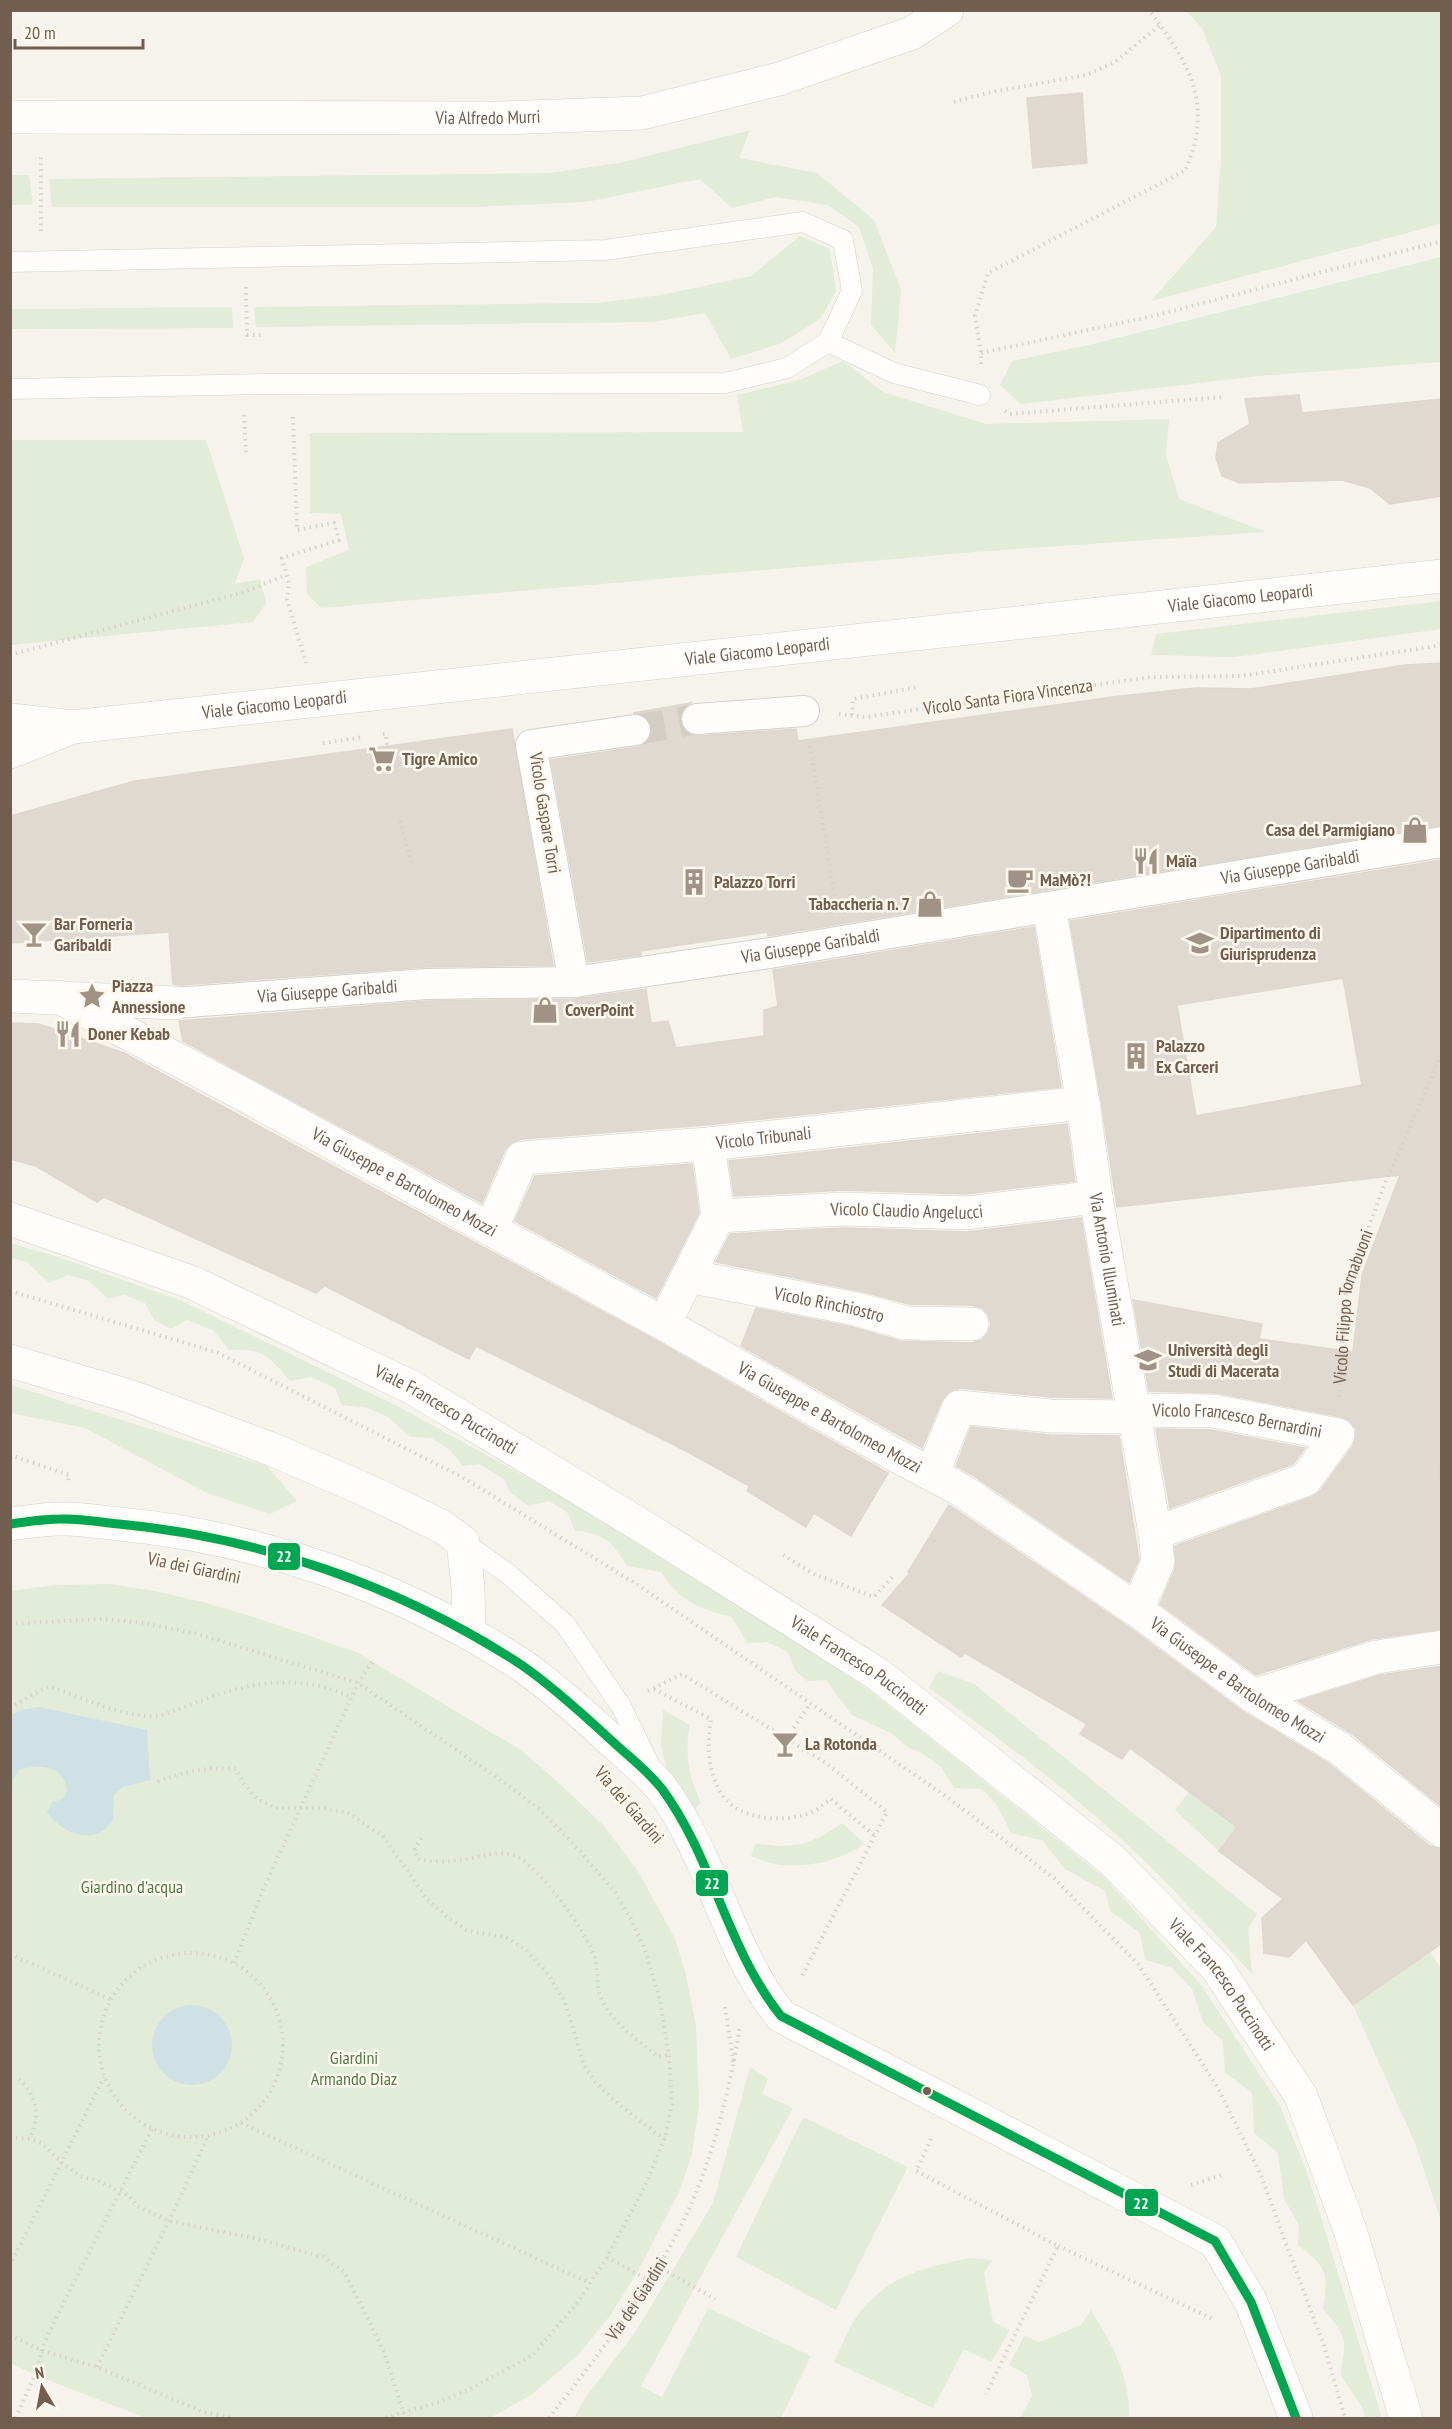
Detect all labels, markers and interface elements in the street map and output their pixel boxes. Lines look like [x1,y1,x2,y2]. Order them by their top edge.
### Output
scale bar [15,12,142,50]
text: 20 m [24,21,56,44]
street label: Via Alfredo Murri [434,105,541,129]
street label: Viale Giacomo Leopardi [1166,578,1314,617]
street label: Viale Giacomo Leopardi [683,632,831,671]
street label: Vicolo Santa Fiora Vincenza [921,673,1094,720]
street label: Viale Giacomo Leopardi [200,685,348,724]
supermarket icon: Tigre Amico [367,744,397,774]
place label: Tigre Amico [402,747,478,770]
street label: Vicolo Gaspare Torri [524,750,566,875]
shop icon: Casa del Parmigiano [1400,815,1430,845]
place label: Casa del Parmigiano [1266,818,1395,841]
street label: Via Giuseppe Garibaldi [1218,844,1361,890]
restaurant icon: Maïa [1131,846,1161,876]
place label: Maïa [1166,849,1197,872]
cafe icon: MaMò?! [1005,865,1035,895]
building icon: Palazzo Torri [679,867,709,897]
place label: MaMò?! [1040,868,1091,891]
place label: Palazzo Torri [714,870,795,893]
shop icon: Tabaccheria n. 7 [915,889,945,919]
place label: Tabaccheria n. 7 [808,892,910,915]
place label: Bar Forneria Garibaldi [54,912,133,956]
bar icon: Bar Forneria Garibaldi [19,919,49,949]
place label: Dipartimento di Giurisprudenza [1220,921,1321,965]
street label: Via Giuseppe Garibaldi [739,923,882,968]
school or university icon: Dipartimento di Giurisprudenza [1185,928,1215,958]
place label: Piazza Annessione [111,974,186,1018]
street label: Via Giuseppe Garibaldi [256,974,398,1008]
place icon: Piazza Annessione [77,981,107,1011]
shop icon: CoverPoint [530,995,560,1025]
place label: CoverPoint [565,998,635,1021]
restaurant icon: Doner Kebab [53,1019,83,1049]
place label: Doner Kebab [88,1022,170,1045]
place label: Palazzo Ex Carceri [1156,1034,1219,1078]
building icon: Palazzo Ex Carceri [1121,1041,1151,1071]
street label: Vicolo Tribunali [714,1121,812,1154]
street label: Via Giuseppe e Bartolomeo Mozzi [307,1122,501,1242]
street label: Via Antonio Illuminati [1084,1190,1130,1328]
street label: Vicolo Claudio Angelucci [829,1197,984,1224]
street label: Vicolo Filippo Tornabuoni [1328,1226,1378,1385]
street label: Vicolo Rinchiostro [771,1281,887,1327]
place label: Università degli Studi di Macerata [1168,1338,1279,1382]
school or university icon: Università degli Studi di Macerata [1133,1345,1163,1375]
street label: Via Giuseppe e Bartolomeo Mozzi [733,1356,926,1478]
street label: Viale Francesco Puccinotti [370,1359,522,1459]
street label: Vicolo Francesco Bernardini [1151,1398,1324,1443]
line badge: 22 [267,1542,301,1571]
street label: Via dei Giardini [144,1546,243,1589]
text: 22 [276,1546,292,1566]
street label: Viale Francesco Puccinotti [786,1610,932,1720]
street label: Via Giuseppe e Bartolomeo Mozzi [1145,1611,1330,1748]
bar icon: La Rotonda [770,1729,800,1759]
place label: La Rotonda [805,1732,877,1755]
street label: Via dei Giardini [589,1761,669,1848]
line badge: 22 [695,1869,729,1897]
text: 22 [704,1873,720,1893]
park label: Giardino d'acqua [81,1875,183,1898]
street label: Viale Francesco Puccinotti [1163,1913,1280,2055]
park label: Giardini Armando Diaz [311,2046,397,2090]
unlabelled marker [921,2085,933,2097]
line badge: 22 [1124,2188,1159,2217]
text: 22 [1133,2193,1149,2213]
street label: Via dei Giardini [600,2253,672,2345]
north arrow [12,2357,72,2417]
text: N [33,2362,45,2383]

